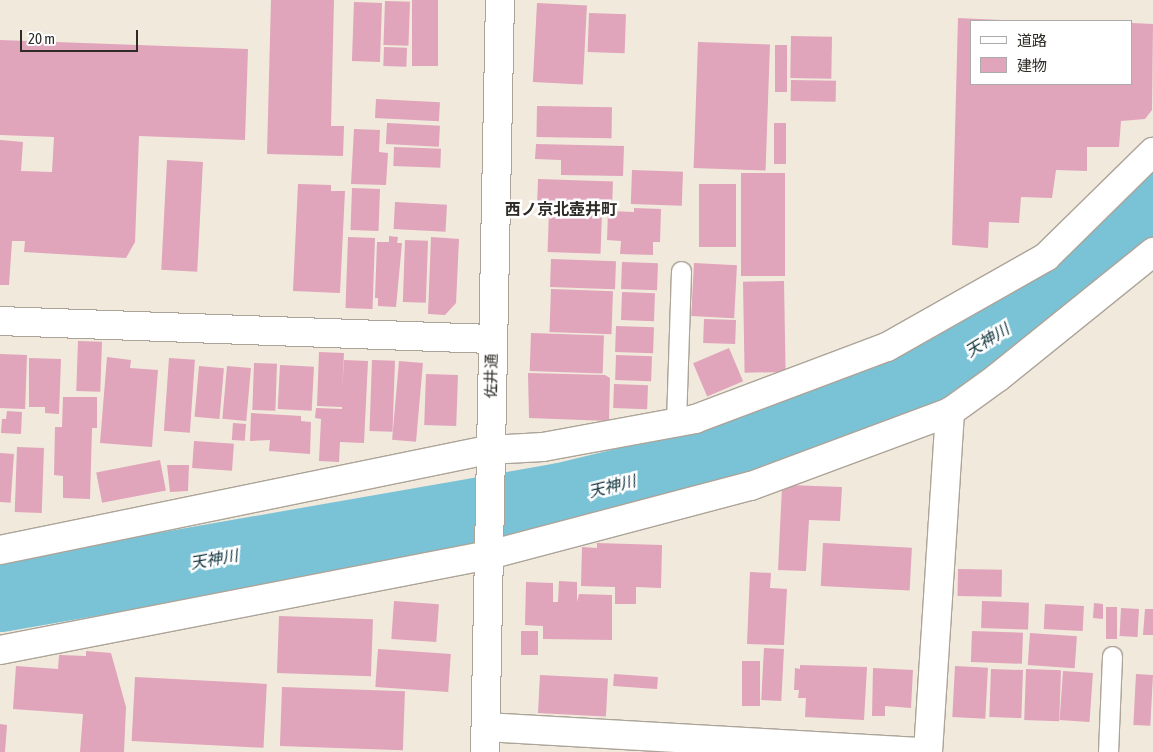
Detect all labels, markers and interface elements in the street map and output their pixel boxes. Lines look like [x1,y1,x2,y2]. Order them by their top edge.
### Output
scale bar [22,20,140,52]
legend [970,20,1133,85]
text: 20 m [28,30,55,47]
text: 道路 [1017,32,1047,49]
text: 建物 [1017,57,1047,74]
district label: 西ノ京北壺井町 [505,199,617,219]
water label: 天神川 [962,319,1012,361]
street label: 佐井通 [482,353,500,399]
water label: 天神川 [586,471,638,501]
water label: 天神川 [189,545,239,573]

